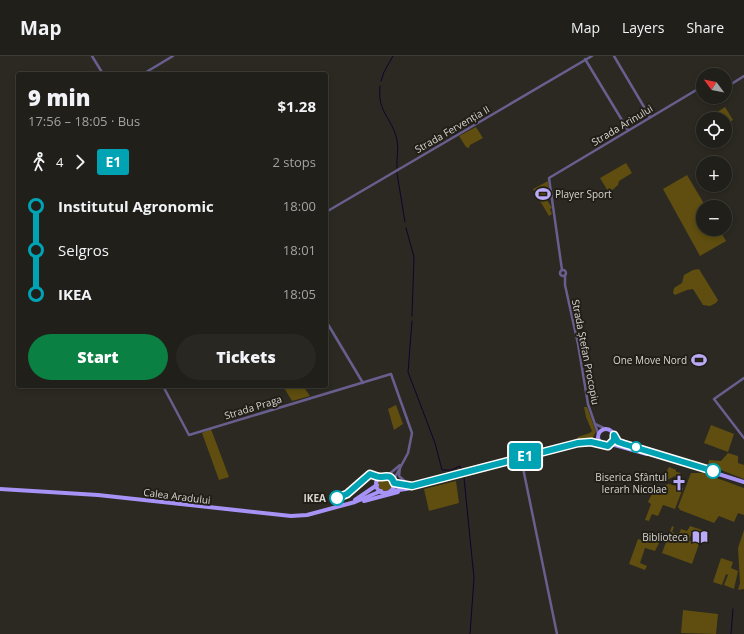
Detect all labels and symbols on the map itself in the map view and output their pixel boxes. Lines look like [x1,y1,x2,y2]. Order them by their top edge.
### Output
north arrow [696,68,732,104]
street label: Strada Arinului [589,101,655,149]
street label: Strada Fervenția II [412,102,492,156]
sports icon: Player Sport [534,185,552,203]
place label: Player Sport [555,187,612,201]
street label: Strada Ștefan Procopiu [569,298,603,406]
sports icon: One Move Nord [690,351,708,369]
place label: One Move Nord [613,353,687,367]
street label: Strada Praga [222,392,284,422]
unlabelled marker [630,441,642,453]
line badge: E1 [507,443,543,469]
unlabelled marker [705,463,721,479]
place label: Biserica Sfântul Ierarh Nicolae [595,470,667,496]
church icon: Biserica Sfântul Ierarh Nicolae [670,474,688,492]
street label: Calea Aradului [143,485,211,507]
marker: IKEA [329,490,345,506]
place label: IKEA [304,491,326,505]
library icon: Biblioteca [691,528,709,546]
place label: Biblioteca [642,530,688,544]

